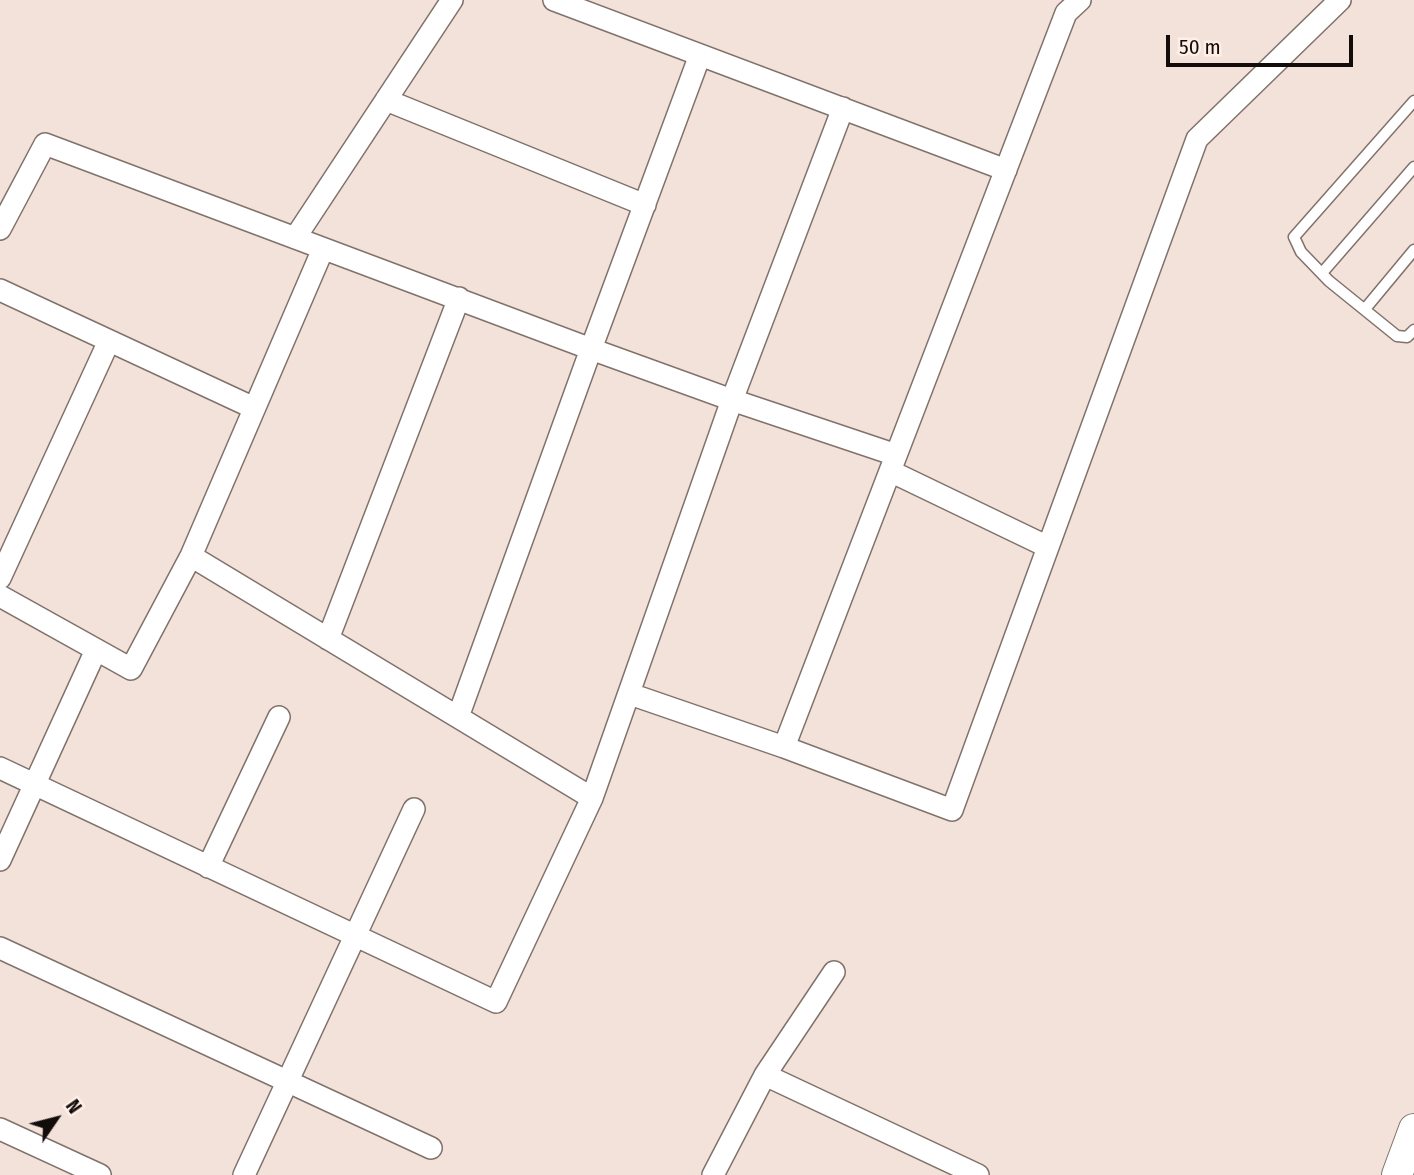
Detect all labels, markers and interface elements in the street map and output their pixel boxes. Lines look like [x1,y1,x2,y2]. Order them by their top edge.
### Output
scale bar [1169,21,1356,65]
text: 50 m [1179,34,1221,60]
north arrow [21,1084,91,1154]
text: N [61,1095,86,1118]

